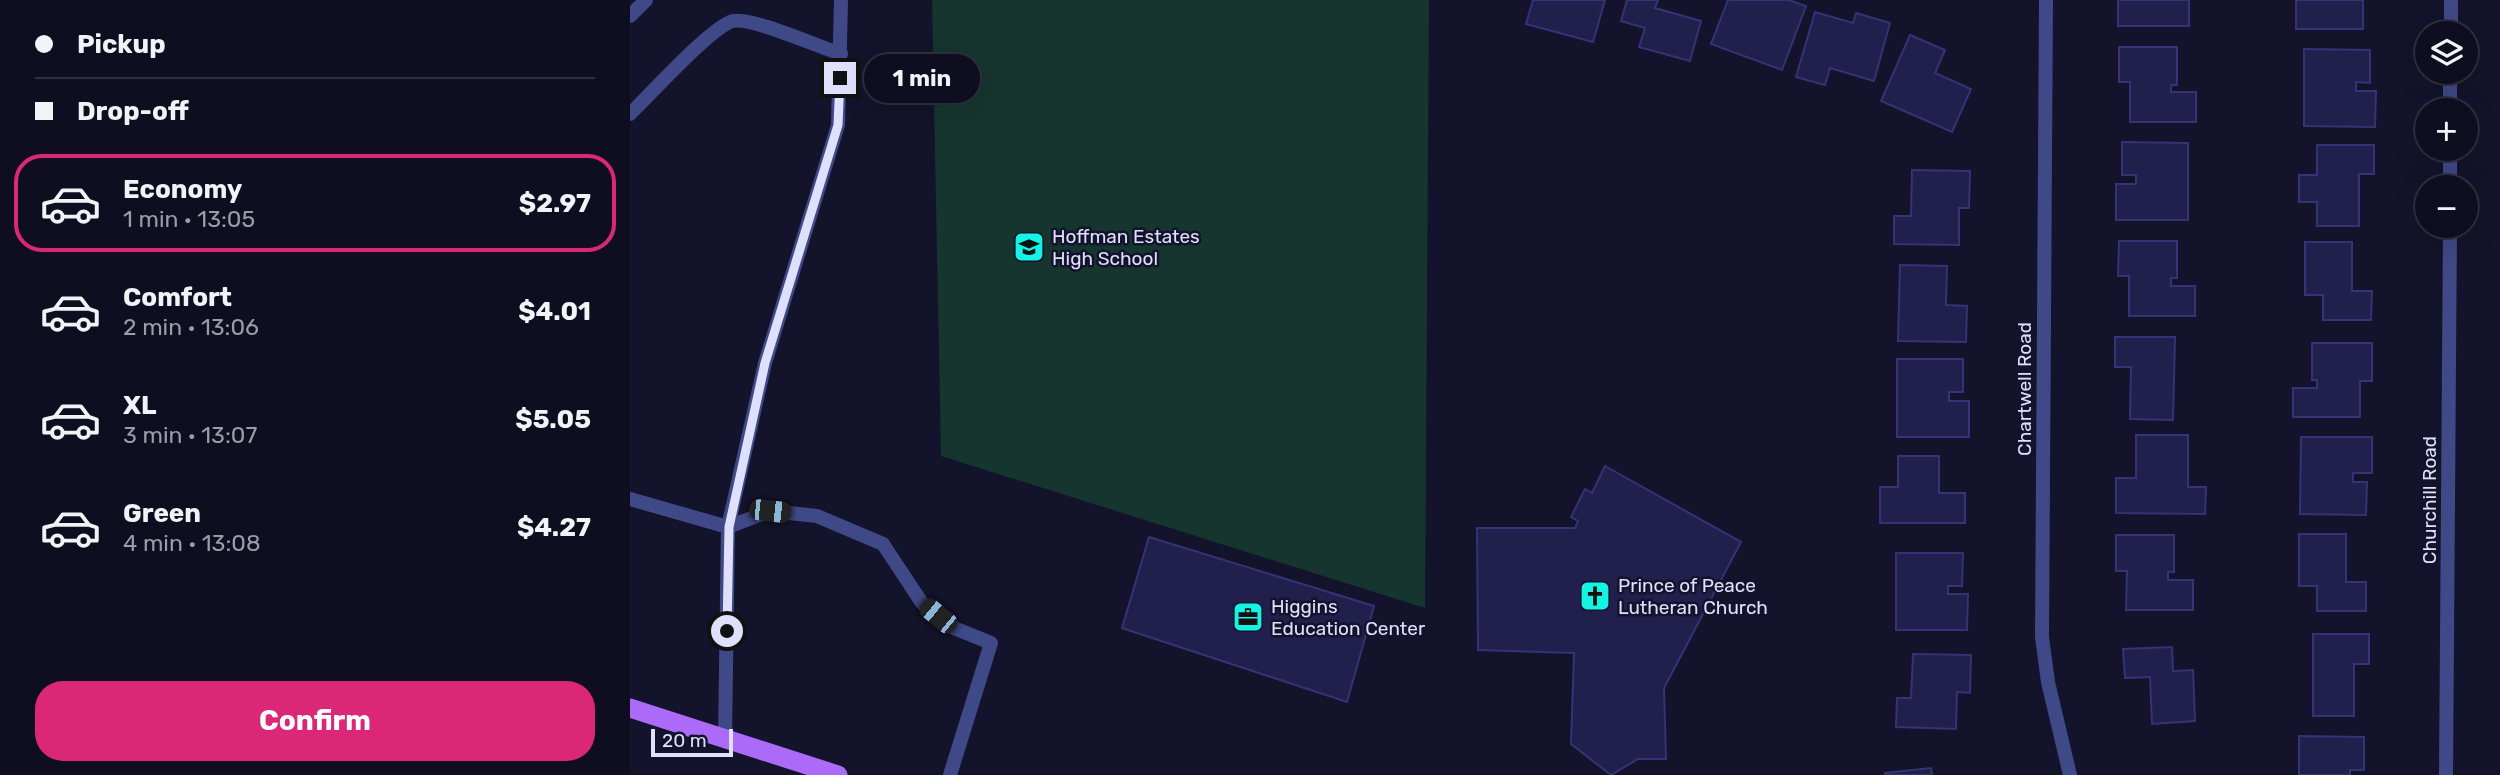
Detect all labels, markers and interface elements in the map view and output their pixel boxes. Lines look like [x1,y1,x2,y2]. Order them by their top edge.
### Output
map controls [2415,21,2478,238]
button: layers [2415,21,2478,84]
text: Pickup [77,29,166,60]
callout: 1 min [864,54,980,102]
route end [824,62,856,94]
text: 1 min [893,64,951,92]
text: Drop-off [77,96,189,127]
button: + [2415,98,2478,161]
icon: car [39,172,102,235]
text: Economy [123,174,242,205]
button: − [2415,175,2478,238]
text: $2.97 [519,188,591,219]
text: 1 min · 13:05 [123,205,255,233]
place label: Hoffman Estates High School [1052,225,1200,270]
school or university icon: Hoffman Estates High School [1012,230,1046,264]
icon: car [39,280,102,343]
text: Comfort [123,282,232,313]
text: $4.01 [518,296,591,327]
text: 2 min · 13:06 [123,313,259,341]
street label: Chartwell Road [2013,322,2036,456]
icon: car [39,388,102,451]
text: XL [123,390,156,421]
text: $5.05 [515,404,591,435]
text: 3 min · 13:07 [123,421,257,449]
street label: Churchill Road [2418,436,2441,564]
icon: car [39,496,102,559]
text: Green [123,498,201,529]
car [749,498,792,524]
text: $4.27 [517,512,591,543]
text: 4 min · 13:08 [123,529,261,557]
place label: Prince of Peace Lutheran Church [1618,574,1768,619]
church icon: Prince of Peace Lutheran Church [1578,579,1612,613]
car [916,595,961,637]
place label: Higgins Education Center [1271,595,1426,640]
office icon: Higgins Education Center [1231,600,1265,634]
route start [711,615,743,647]
button: Confirm [35,681,595,761]
scale bar [651,726,733,758]
text: 20 m [662,729,707,752]

